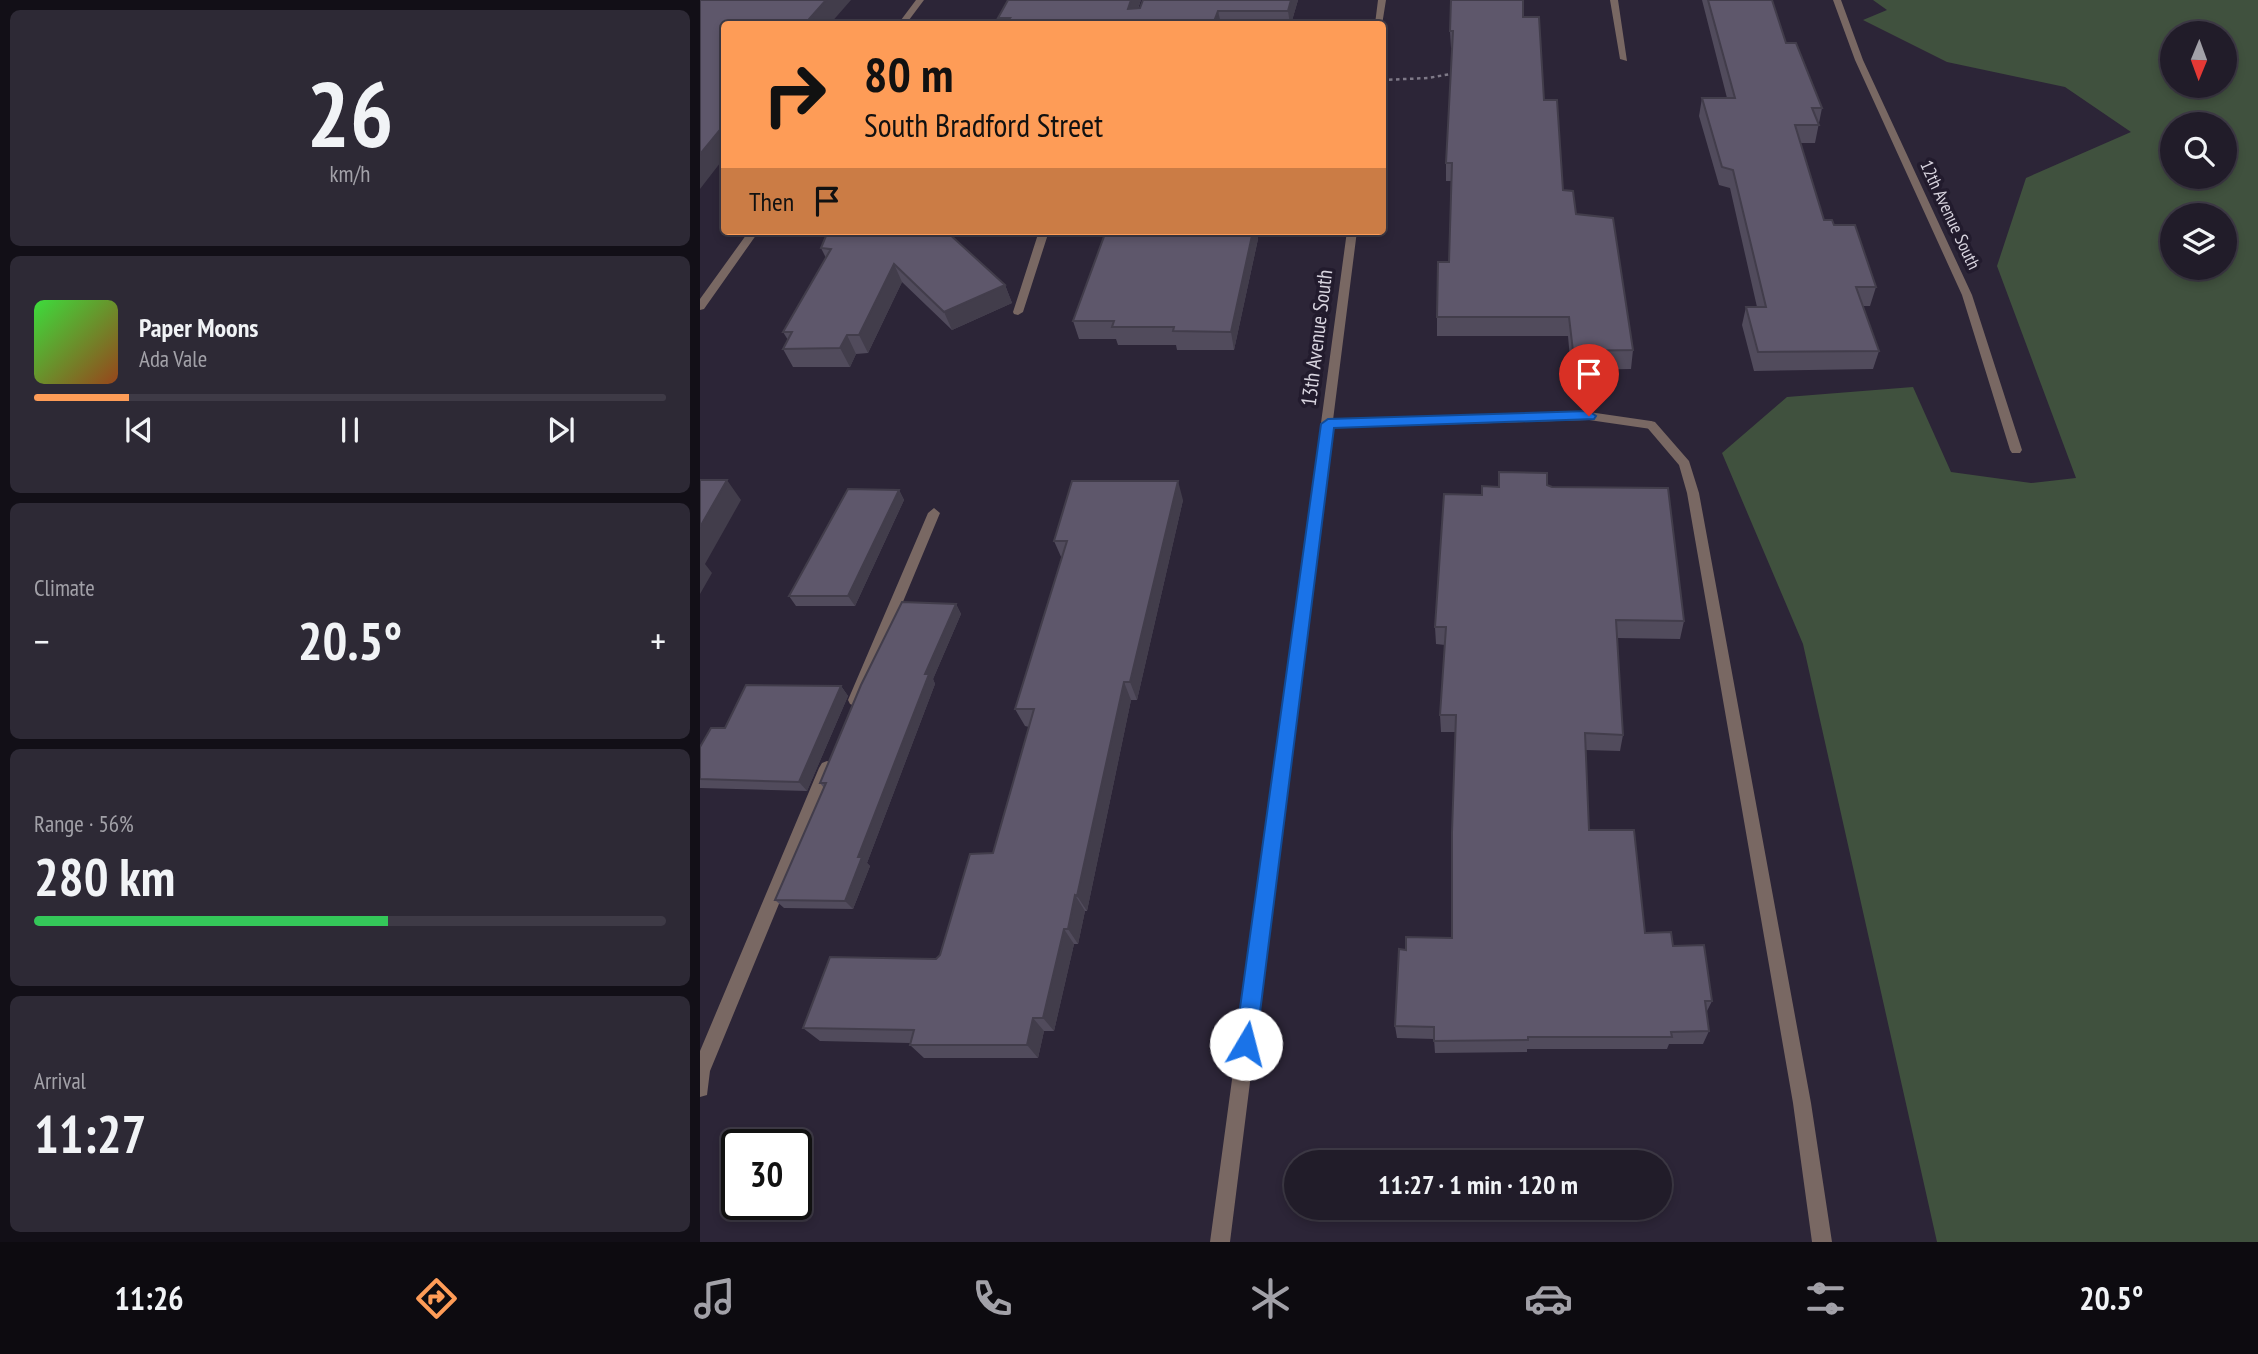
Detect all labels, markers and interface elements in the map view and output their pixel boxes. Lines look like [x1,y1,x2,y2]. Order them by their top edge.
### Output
north arrow [2160,21,2236,98]
map controls [2160,21,2237,280]
text: 80 m [864,42,953,106]
icon: right [749,49,840,140]
text: 26 [307,54,394,172]
text: South Bradford Street [864,104,1103,146]
button: search [2160,112,2237,189]
street label: 12th Avenue South [1915,156,1986,273]
text: km/h [330,159,370,188]
icon: arrive [808,182,846,220]
text: Then [749,185,794,218]
button: layers [2160,203,2237,280]
street label: 13th Avenue South [1295,268,1338,408]
text: Paper Moons [139,311,258,344]
text: Ada Vale [139,344,207,373]
pin [1559,344,1619,416]
icon: arrive [1570,355,1608,393]
icon: previous [120,411,158,449]
icon: pause [331,411,369,449]
icon: next [542,411,580,449]
text: Climate [34,573,95,602]
text: 20.5° [298,607,402,674]
text: − [34,616,50,665]
text: + [650,616,666,665]
text: Range · 56% [34,809,134,838]
text: 280 km [34,843,175,910]
position arrow [1209,1007,1283,1081]
text: Arrival [34,1066,86,1095]
text: 11:27 [34,1100,146,1167]
speed limit sign: 30 [721,1129,812,1220]
text: 11:27 · 1 min · 120 m [1378,1168,1578,1201]
icon: directions [412,1274,461,1323]
icon: music [690,1274,739,1323]
icon: phone [968,1274,1017,1323]
icon: climate [1246,1274,1295,1323]
icon: car [1524,1274,1573,1323]
icon: filters [1801,1274,1850,1323]
text: 11:26 [114,1277,184,1319]
text: 20.5° [2079,1277,2144,1319]

